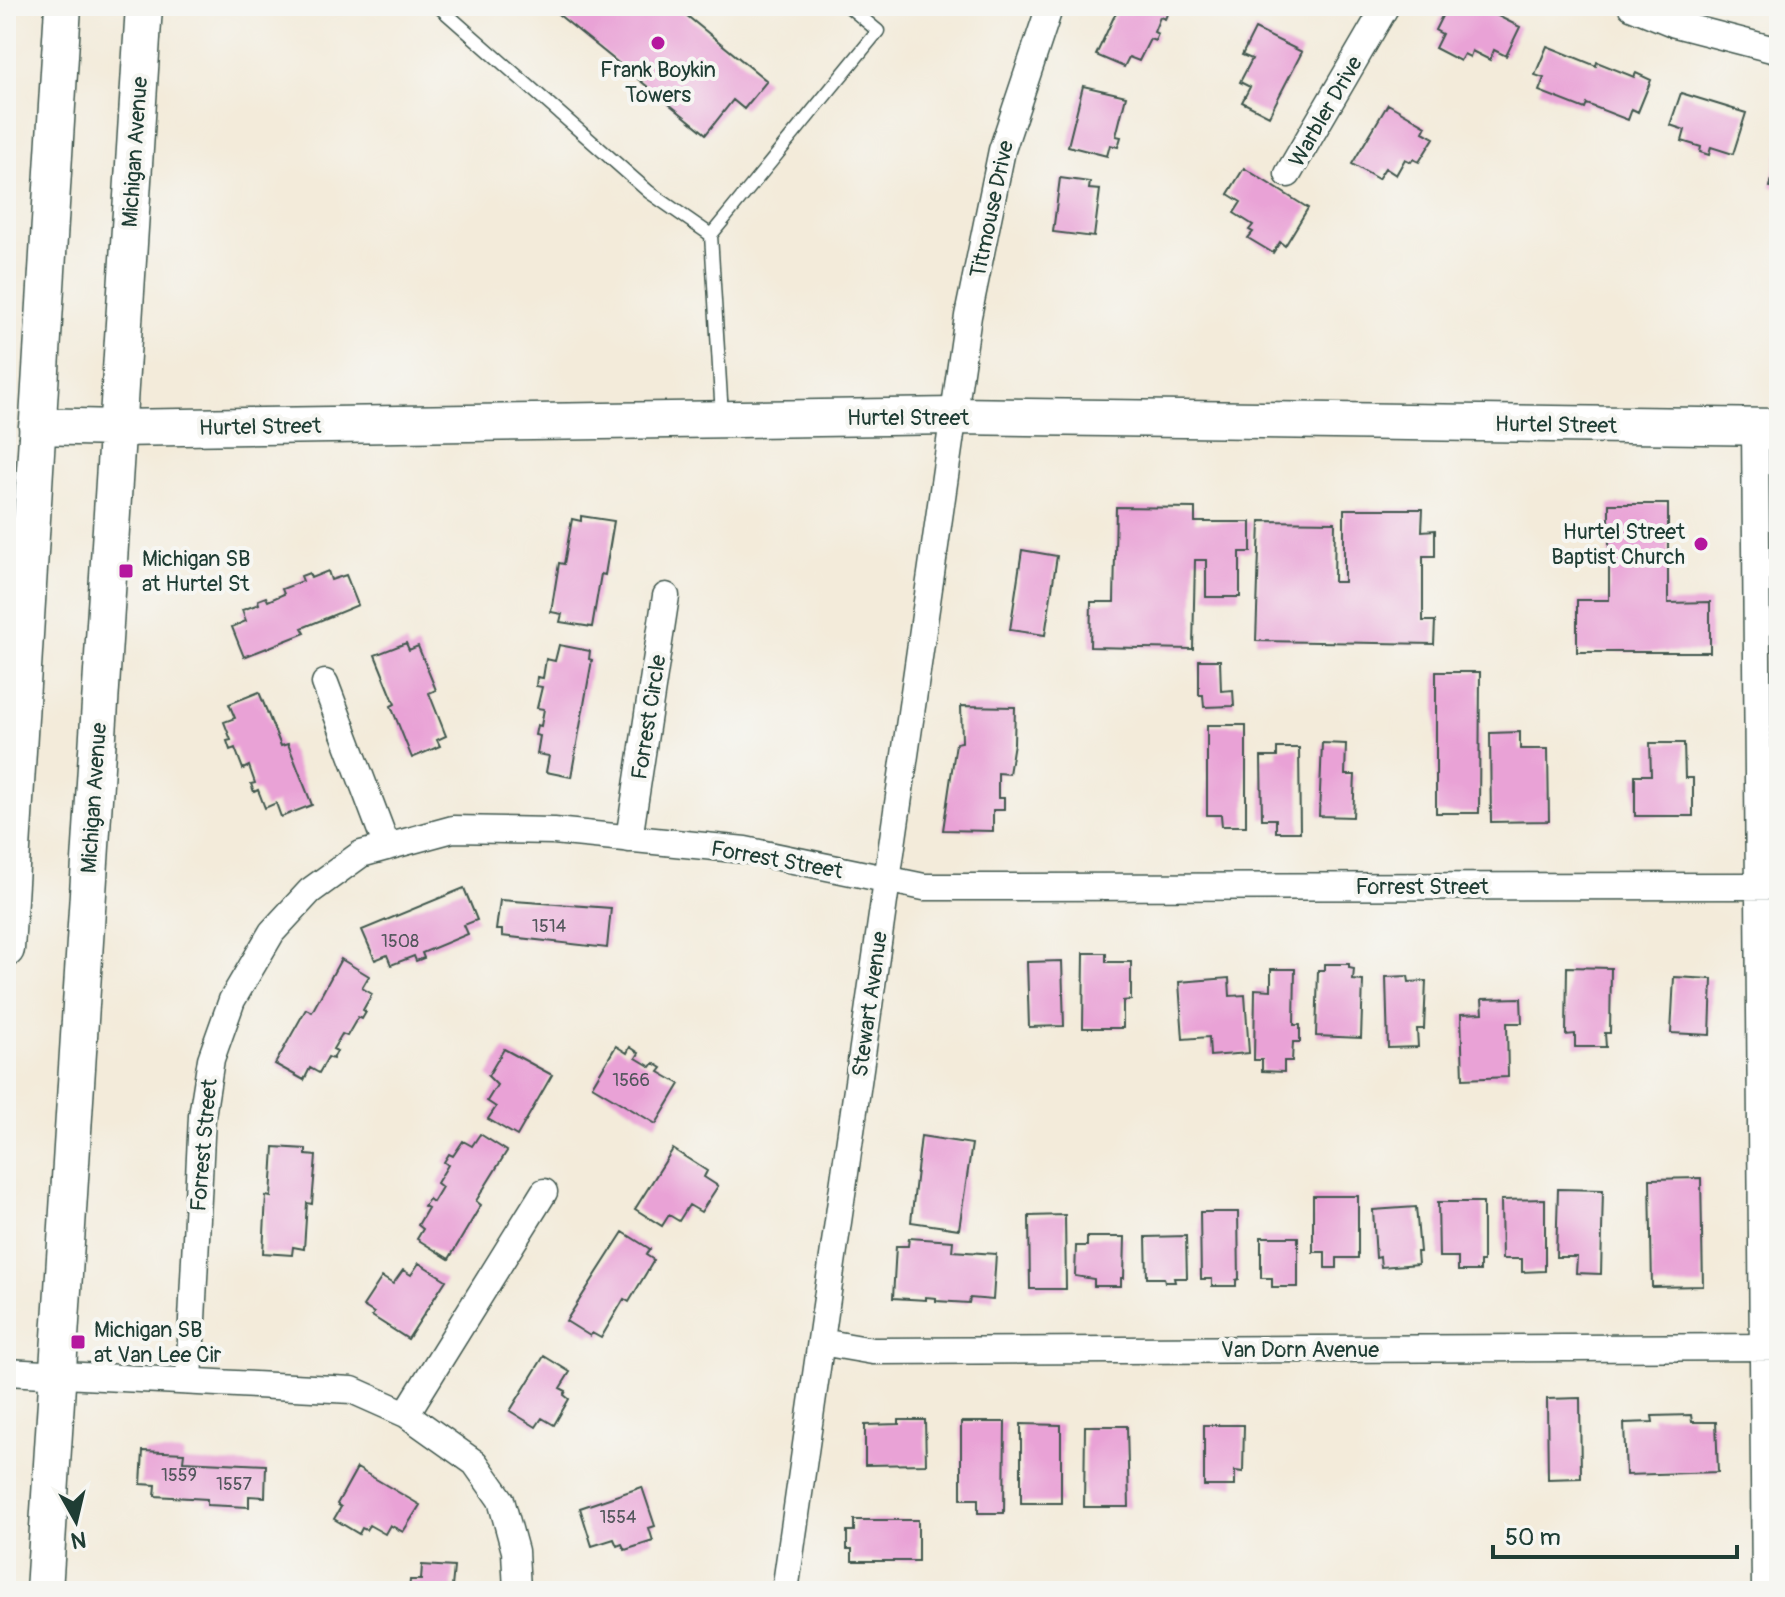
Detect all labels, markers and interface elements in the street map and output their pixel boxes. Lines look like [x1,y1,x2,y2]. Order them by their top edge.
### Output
marker: Frank Boykin Towers [649,34,667,52]
street label: Warbler Drive [1283,51,1369,172]
place label: Frank Boykin Towers [600,56,716,109]
street label: Michigan Avenue [116,76,154,228]
street label: Titmouse Drive [964,138,1020,281]
street label: Hurtel Street [847,404,969,432]
street label: Hurtel Street [1495,410,1617,440]
street label: Hurtel Street [199,412,322,442]
place label: Hurtel Street Baptist Church [1551,518,1685,571]
marker: Hurtel Street Baptist Church [1692,535,1710,553]
place label: Michigan SB at Hurtel St [142,545,251,598]
marker: Michigan SB at Hurtel St [117,562,135,580]
street label: Forrest Circle [625,653,673,782]
street label: Michigan Avenue [75,722,113,874]
street label: Forrest Street [709,835,845,885]
street label: Forrest Street [1355,873,1489,901]
house number: 1514 [532,915,567,938]
street label: Stewart Avenue [846,929,894,1079]
house number: 1508 [381,930,419,953]
house number: 1566 [612,1069,650,1092]
street label: Forrest Street [184,1077,224,1213]
place label: Michigan SB at Van Lee Cir [94,1316,222,1369]
marker: Michigan SB at Van Lee Cir [69,1333,87,1351]
street label: Van Dorn Avenue [1221,1336,1379,1364]
house number: 1559 [161,1464,197,1487]
house number: 1557 [216,1473,253,1496]
north arrow [36,1481,116,1561]
house number: 1554 [600,1506,637,1529]
scale bar [1493,1509,1737,1559]
text: 50 m [1505,1523,1561,1552]
text: N [69,1525,88,1555]

